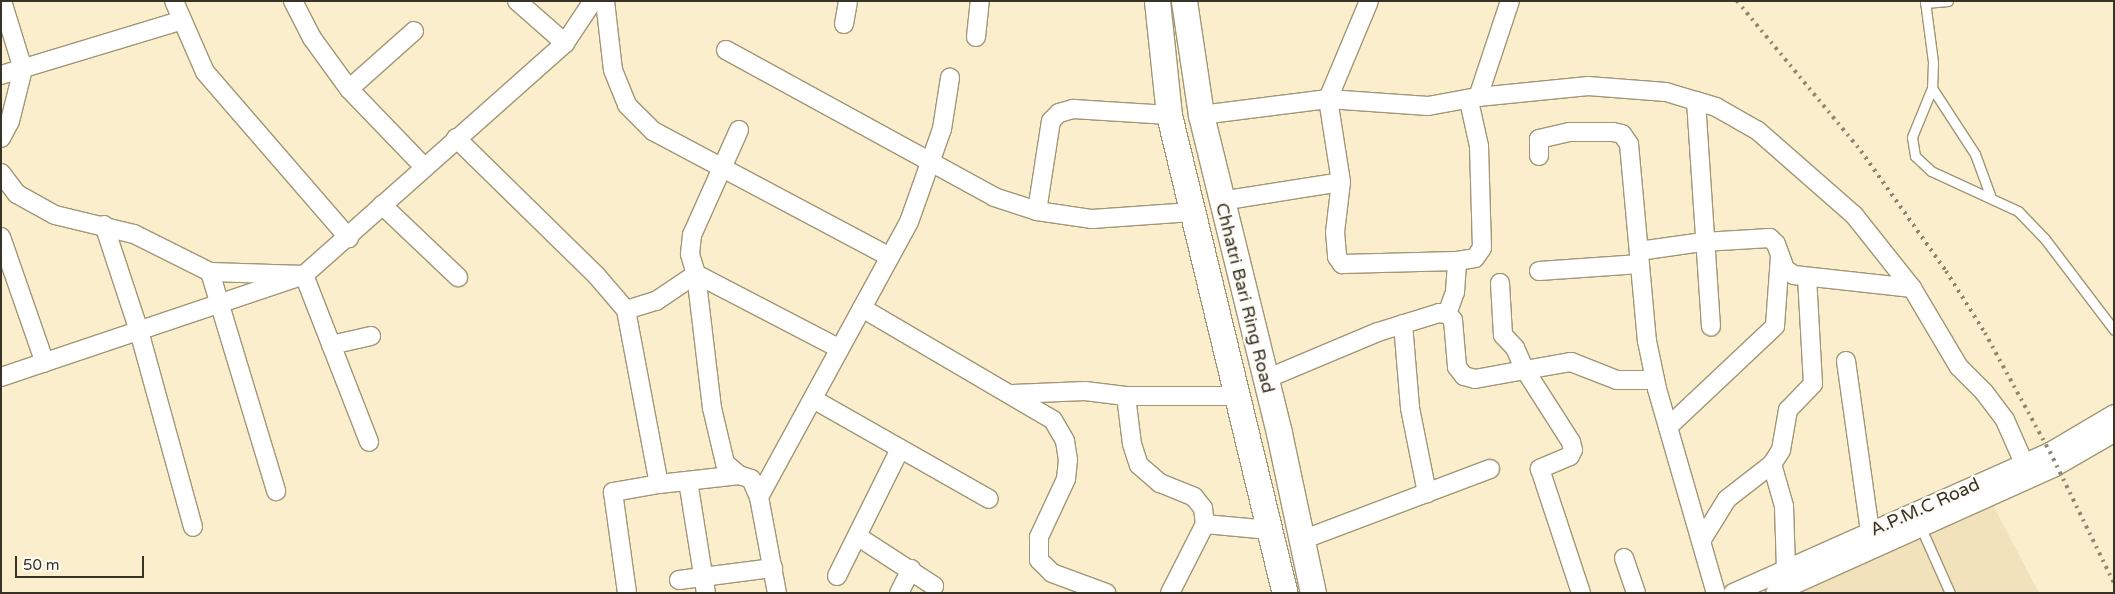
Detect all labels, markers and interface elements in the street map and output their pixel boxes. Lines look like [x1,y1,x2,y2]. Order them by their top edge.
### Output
street label: Chhatri Bari Ring Road [1211,201,1279,395]
street label: A.P.M.C Road [1867,473,1983,541]
scale bar [18,546,146,578]
text: 50 m [23,556,60,574]

